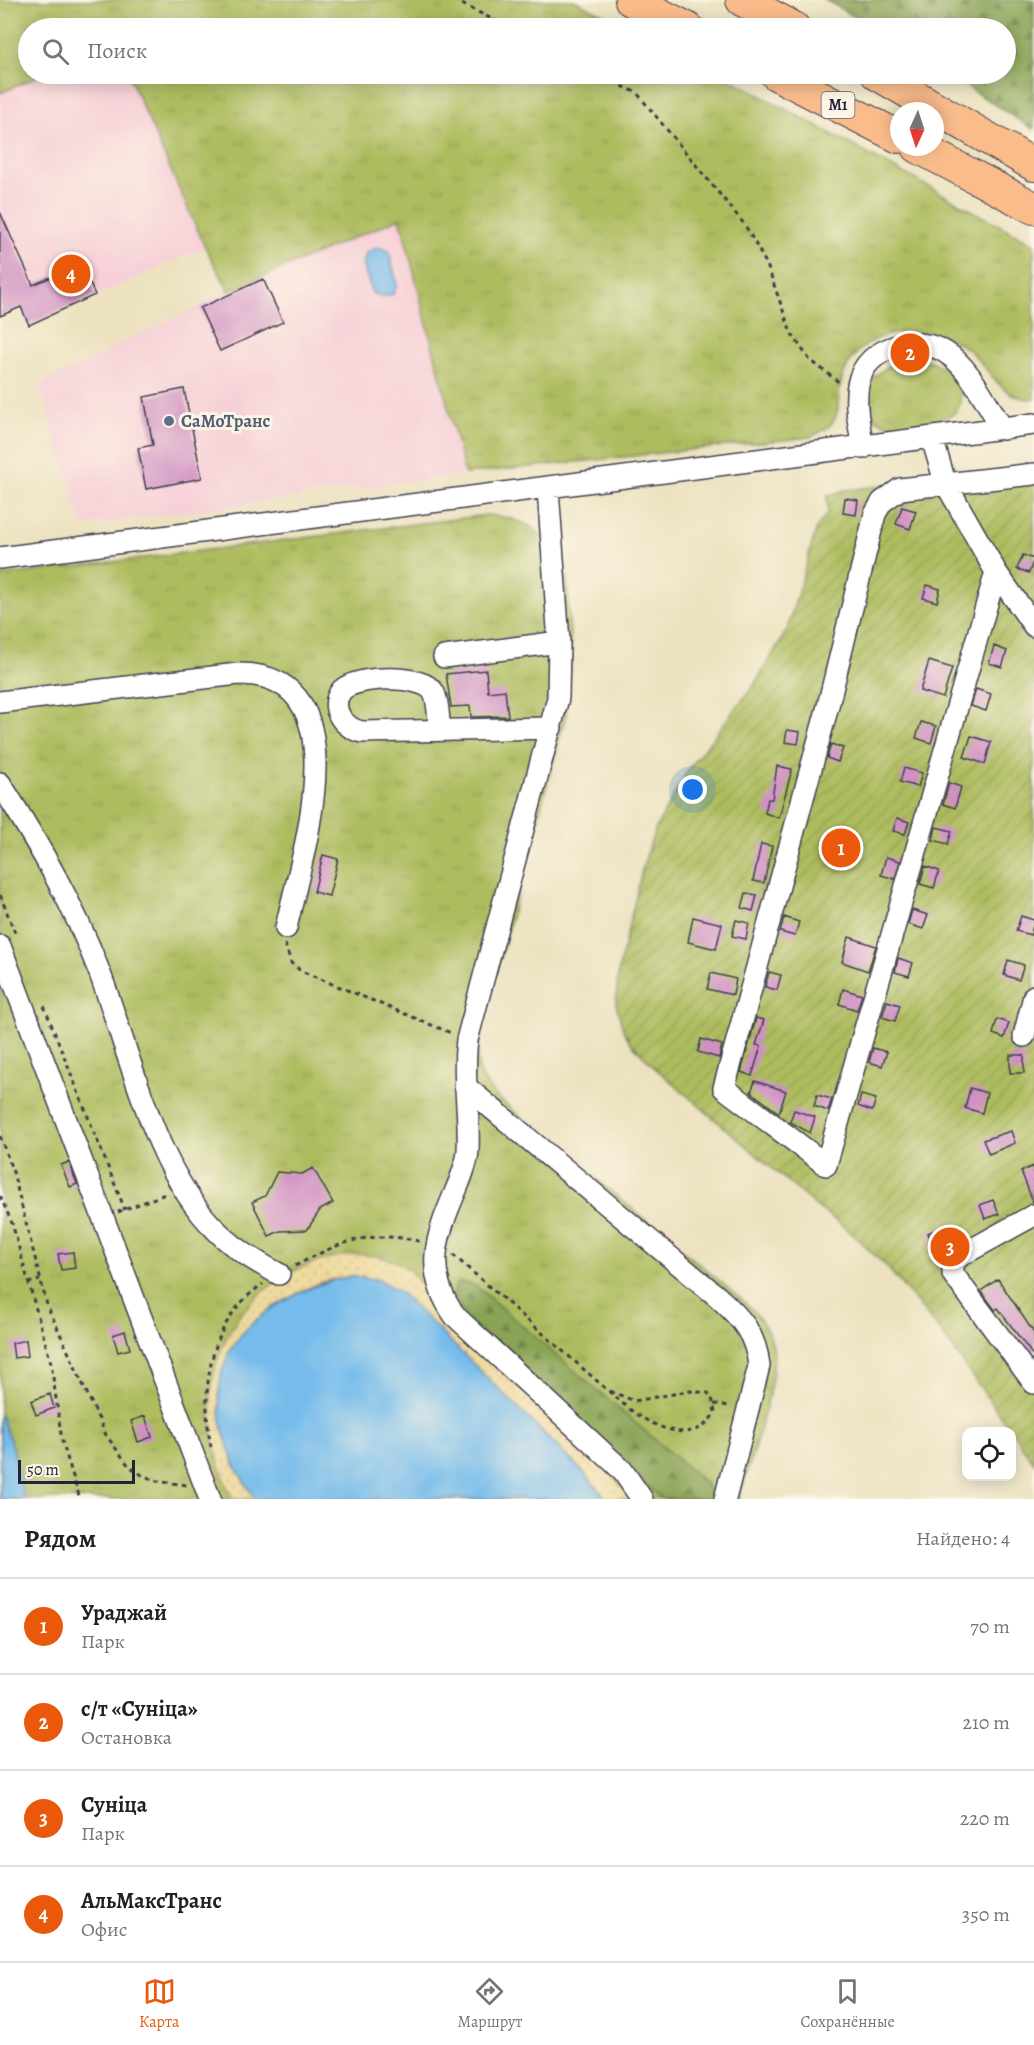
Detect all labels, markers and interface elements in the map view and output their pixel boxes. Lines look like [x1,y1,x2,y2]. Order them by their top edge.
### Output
search box [18,18,1016,84]
icon: search [39,35,72,68]
text: Поиск [87,36,147,66]
road number: М1 [822,92,854,118]
north arrow [890,102,944,156]
pin: 4 [52,252,90,296]
pin: 2 [890,330,930,376]
place label: СаМоТранс [181,409,271,433]
marker: СаМоТранс [162,414,176,428]
your location [678,775,707,804]
pin: 1 [822,826,860,870]
pin: 3 [930,1224,970,1270]
map controls [962,1427,1016,1481]
button: locate [962,1427,1016,1481]
scale bar [18,1457,135,1484]
text: 50 m [27,1459,59,1481]
text: Рядом [24,1521,96,1556]
text: Найдено: 4 [916,1525,1010,1552]
text: Ураджай [81,1598,167,1628]
text: 1 [40,1613,47,1640]
text: 70 m [970,1613,1010,1640]
text: Парк [81,1628,125,1655]
text: с/т «Суніца» [81,1694,198,1724]
text: 2 [39,1709,48,1736]
text: 210 m [962,1709,1010,1736]
text: Остановка [81,1724,172,1751]
text: Суніца [81,1790,147,1820]
text: 3 [39,1805,48,1832]
text: 220 m [960,1805,1010,1832]
text: Парк [81,1820,125,1847]
text: АльМаксТранс [81,1886,222,1916]
text: 4 [39,1901,48,1928]
text: 350 m [962,1901,1010,1928]
text: Офис [81,1916,127,1943]
tab: Карта [139,1975,179,2033]
tab: Маршрут [458,1975,522,2033]
tab: Сохранённые [801,1975,895,2033]

